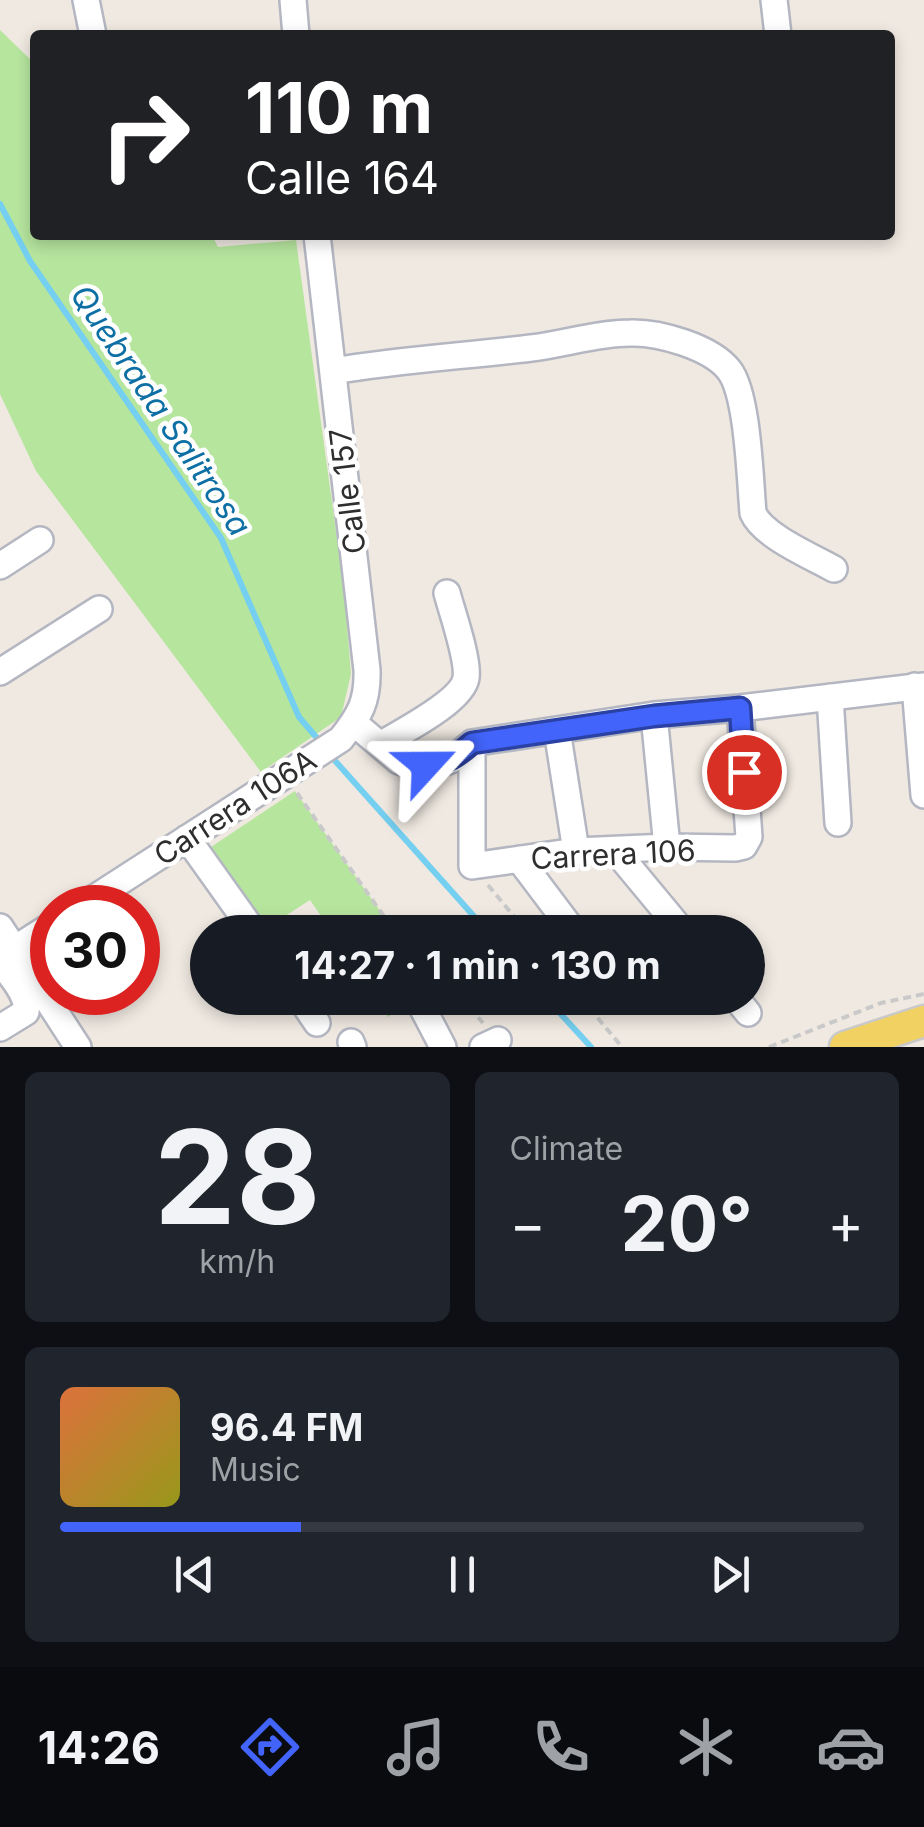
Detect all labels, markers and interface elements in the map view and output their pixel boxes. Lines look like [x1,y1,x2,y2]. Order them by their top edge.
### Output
text: 110 m [245,65,433,150]
icon: right [80,70,210,200]
text: Calle 164 [245,150,439,205]
water label: Quebrada Salitrosa [63,277,259,543]
street label: Calle 157 [321,426,373,556]
position arrow [374,713,478,817]
pin [702,730,787,815]
street label: Carrera 106A [147,741,323,873]
icon: arrive [717,745,772,800]
street label: Carrera 106 [530,832,696,876]
speed limit sign: 30 [30,885,160,1015]
text: 14:27 · 1 min · 130 m [294,942,661,988]
text: 28 [154,1098,321,1255]
text: Climate [510,1129,623,1168]
text: 20° [621,1178,753,1269]
text: − [510,1191,546,1257]
text: + [828,1191,864,1257]
text: km/h [199,1242,275,1281]
text: 96.4 FM [210,1404,363,1450]
text: Music [210,1450,301,1489]
icon: previous [167,1547,222,1602]
icon: pause [435,1547,490,1602]
icon: next [703,1547,758,1602]
icon: directions [235,1712,305,1782]
icon: music [381,1712,451,1782]
icon: phone [526,1712,596,1782]
icon: climate [671,1712,741,1782]
icon: car [816,1712,886,1782]
text: 14:26 [38,1720,160,1775]

